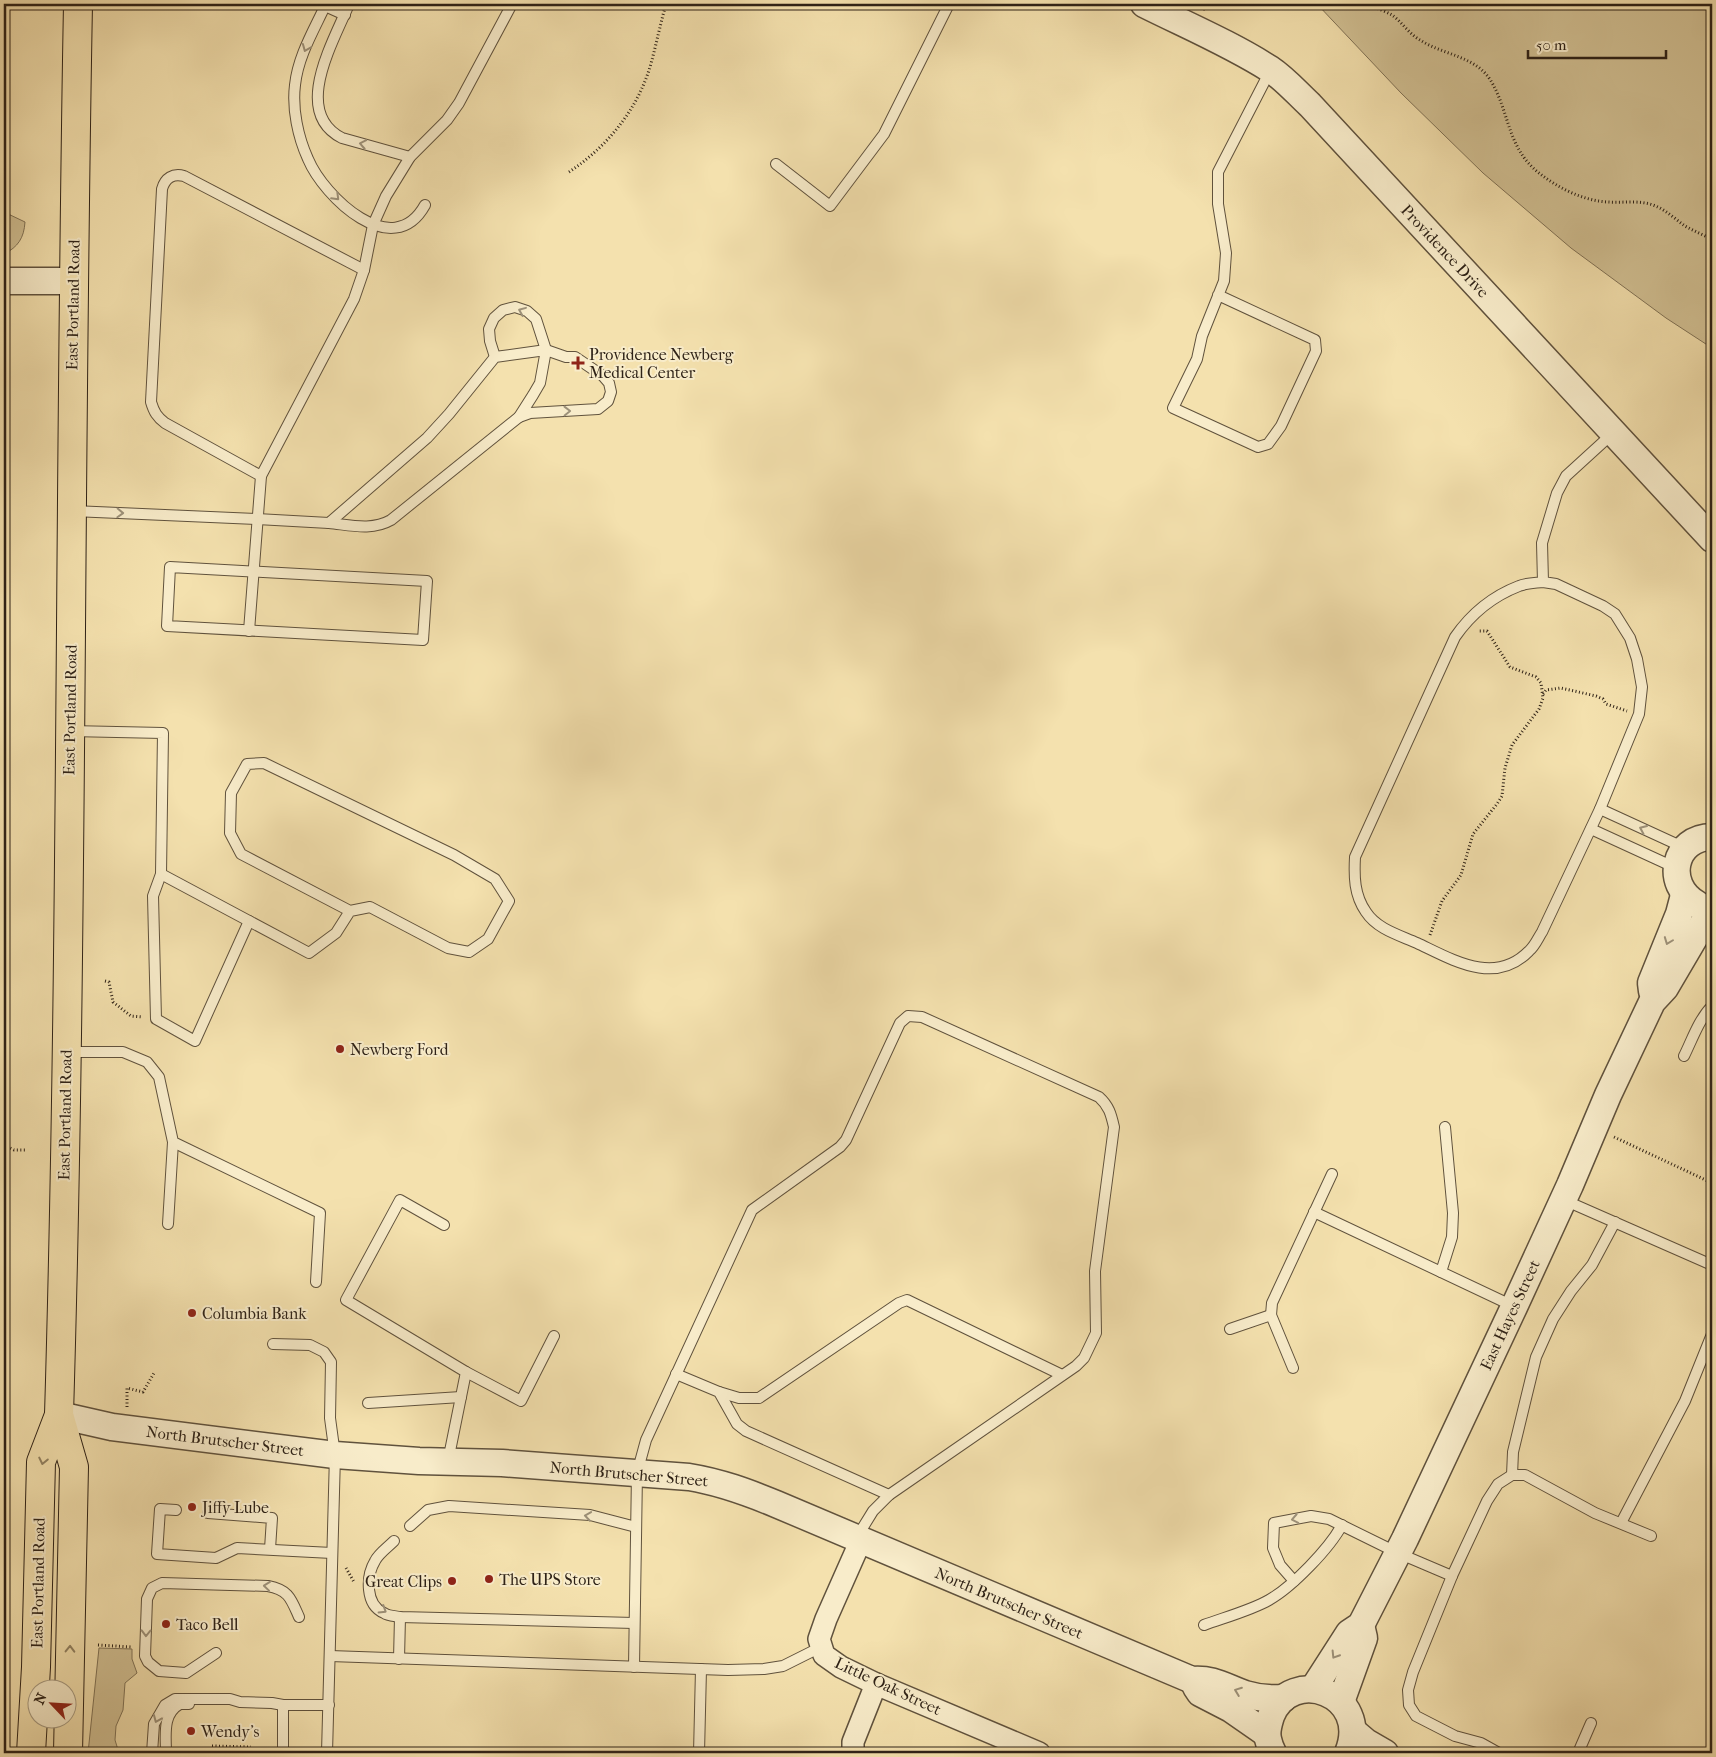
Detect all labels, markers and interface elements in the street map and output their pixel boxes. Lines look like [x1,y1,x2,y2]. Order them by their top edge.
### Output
scale bar [1528,28,1666,60]
text: 50 m [1536,36,1567,54]
one-way arrow [301,43,312,52]
one-way arrow [358,139,367,150]
one-way arrow [330,192,339,201]
street label: Providence Drive [1397,201,1493,301]
street label: East Portland Road [62,239,84,371]
one-way arrow [518,306,527,317]
place label: Providence Newberg Medical Center [589,345,734,382]
marker: Providence Newberg Medical Center [571,356,585,370]
one-way arrow [563,406,571,416]
one-way arrow [116,508,124,518]
street label: East Portland Road [59,644,81,776]
one-way arrow [1639,824,1648,835]
one-way arrow [1664,936,1675,945]
place label: Newberg Ford [350,1040,449,1059]
marker: Newberg Ford [334,1043,346,1055]
street label: East Portland Road [54,1049,76,1181]
street label: East Hayes Street [1476,1257,1544,1373]
place label: Columbia Bank [202,1304,307,1323]
marker: Columbia Bank [186,1307,198,1319]
street label: North Brutscher Street [145,1422,305,1460]
one-way arrow [38,1457,49,1466]
street label: North Brutscher Street [549,1458,709,1490]
place label: Jiffy Lube [200,1498,269,1517]
marker: Jiffy Lube [186,1501,198,1513]
one-way arrow [584,1511,592,1522]
one-way arrow [1290,1514,1299,1524]
street label: East Portland Road [27,1517,49,1649]
street label: North Brutscher Street [932,1563,1086,1643]
place label: The UPS Store [499,1570,601,1589]
place label: Great Clips [365,1572,442,1591]
marker: The UPS Store [483,1573,495,1585]
marker: Great Clips [446,1575,458,1587]
one-way arrow [262,1581,270,1592]
one-way arrow [377,1604,386,1614]
place label: Taco Bell [176,1615,239,1634]
marker: Taco Bell [160,1618,172,1630]
one-way arrow [141,1630,151,1637]
one-way arrow [65,1645,75,1652]
one-way arrow [1332,1650,1342,1659]
street label: Little Oak Street [832,1653,945,1719]
north arrow [28,1680,78,1730]
one-way arrow [1234,1687,1243,1697]
text: N [31,1690,51,1707]
one-way arrow [153,1714,164,1723]
place label: Wendy's [200,1722,259,1741]
marker: Wendy's [185,1725,197,1737]

